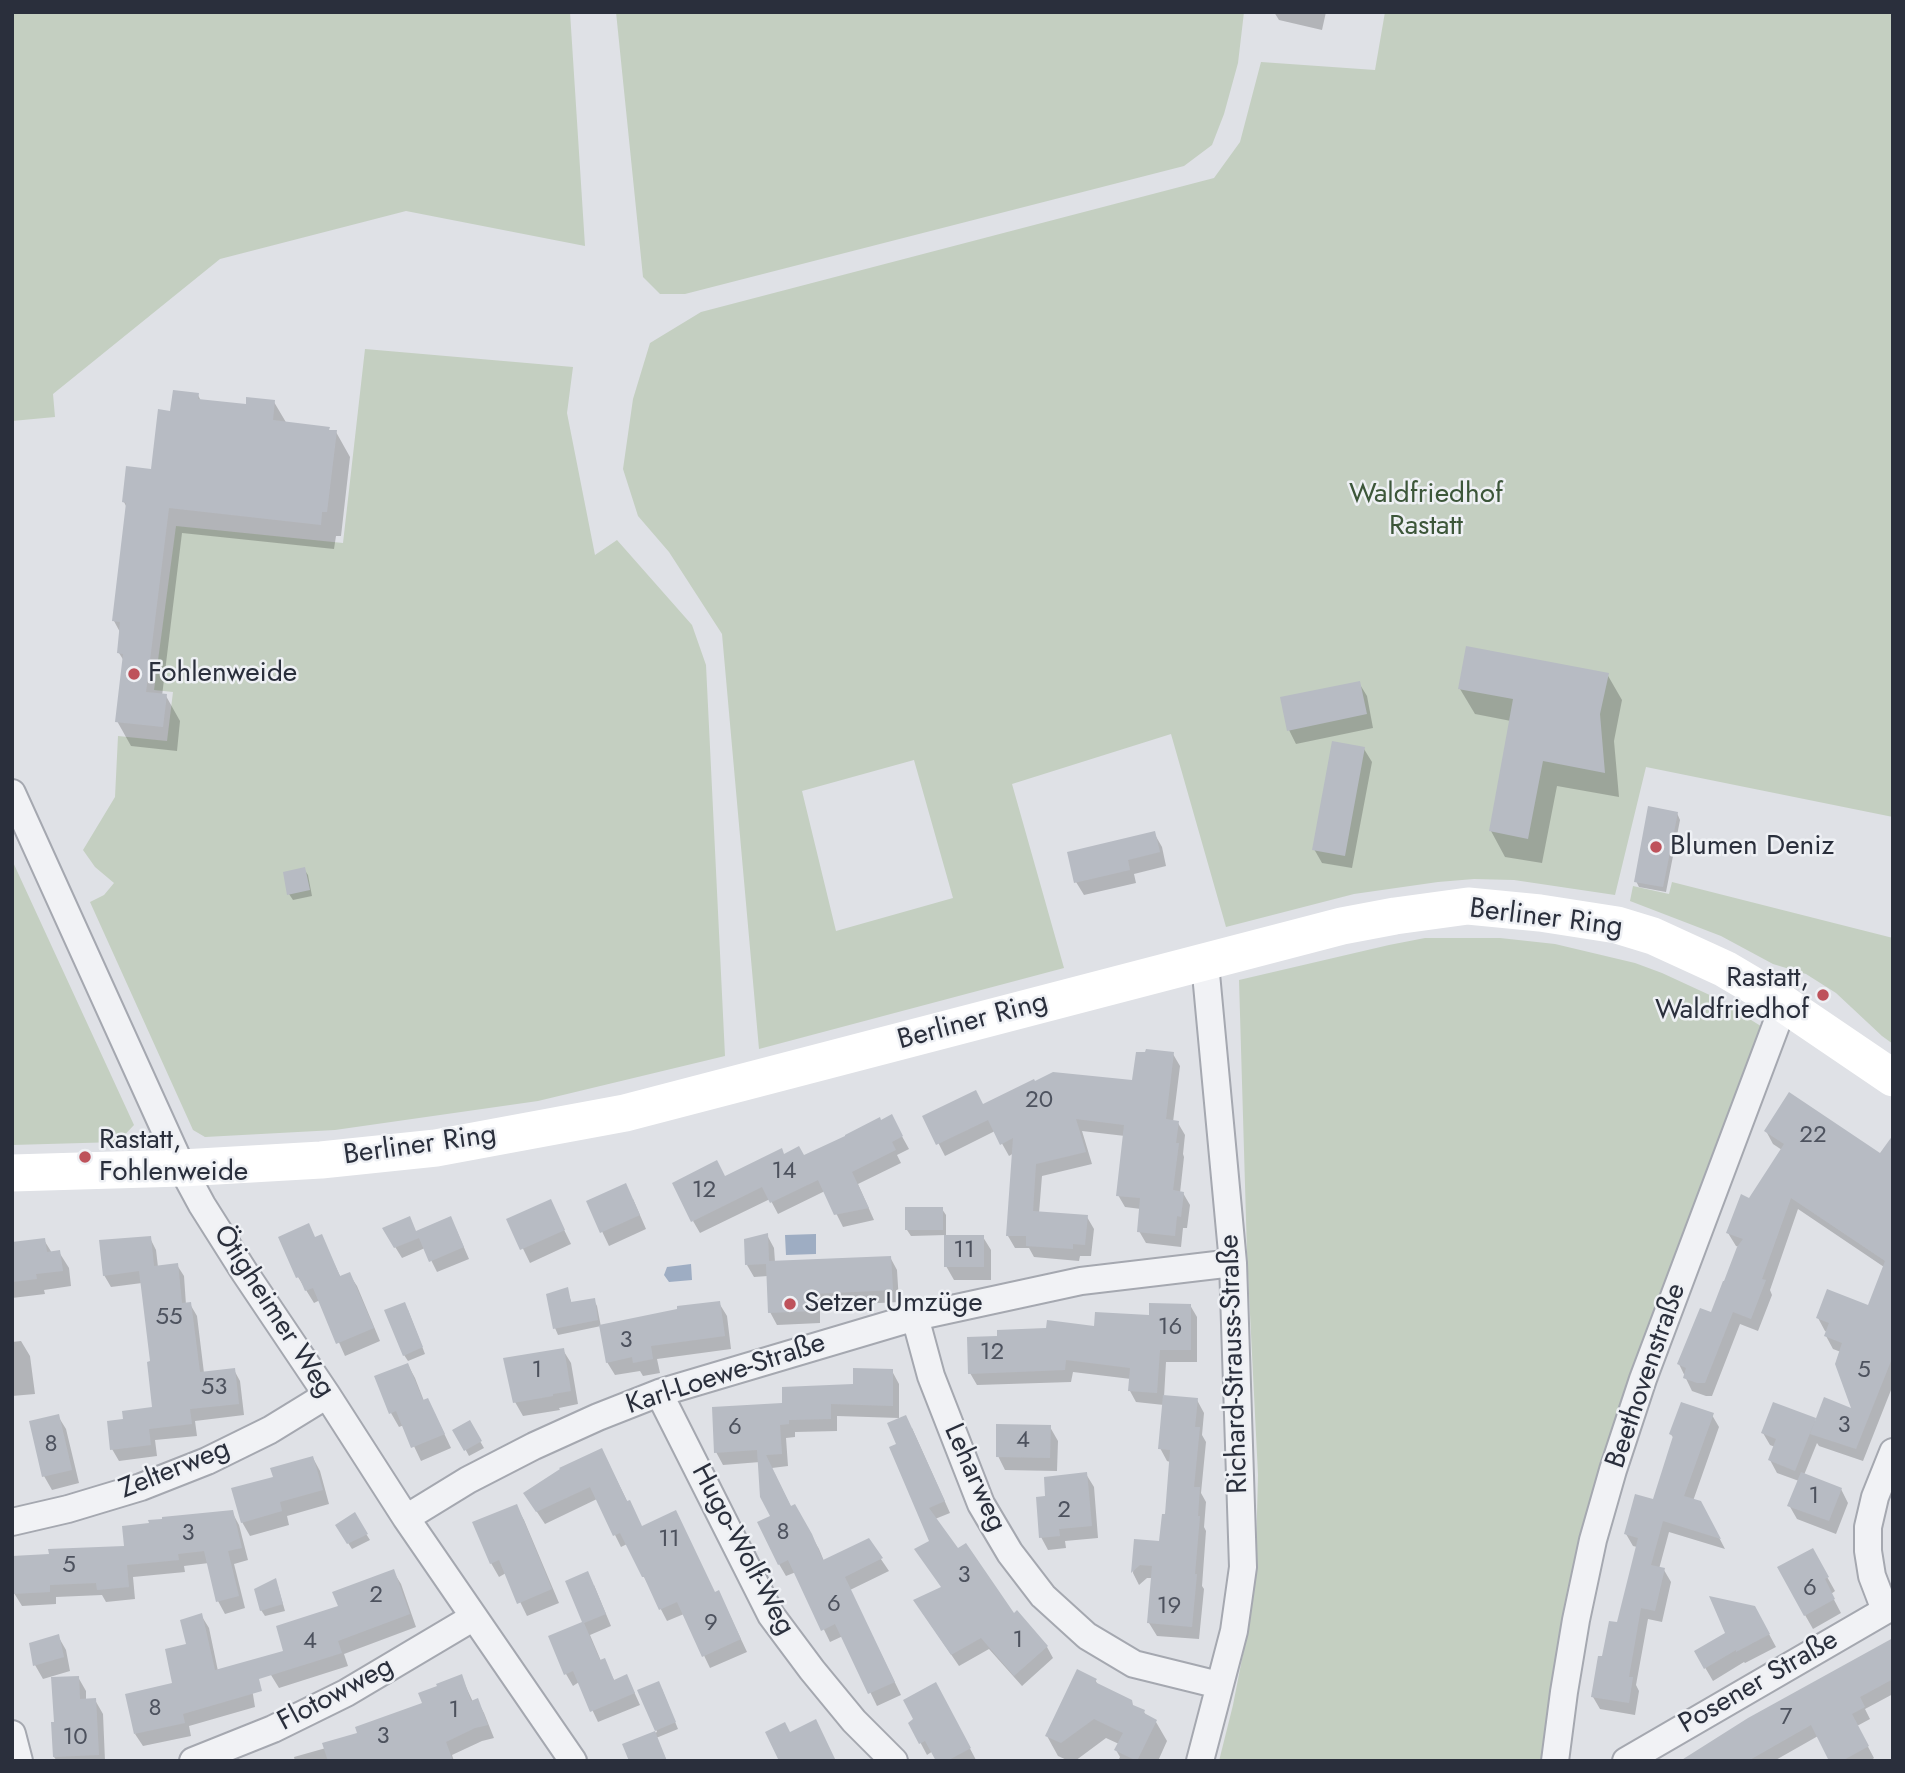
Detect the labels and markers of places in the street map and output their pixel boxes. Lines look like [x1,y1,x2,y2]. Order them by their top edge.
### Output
place label: Fohlenweide [148,657,297,691]
marker: Fohlenweide [126,666,142,682]
place label: Blumen Deniz [1670,830,1834,864]
marker: Blumen Deniz [1648,839,1664,855]
place label: Rastatt, Waldfriedhof [1655,962,1809,1028]
marker: Rastatt, Waldfriedhof [1815,987,1831,1003]
place label: Rastatt, Fohlenweide [99,1124,248,1190]
marker: Rastatt, Fohlenweide [77,1149,93,1165]
place label: Setzer Umzüge [804,1287,983,1321]
marker: Setzer Umzüge [782,1296,798,1312]

